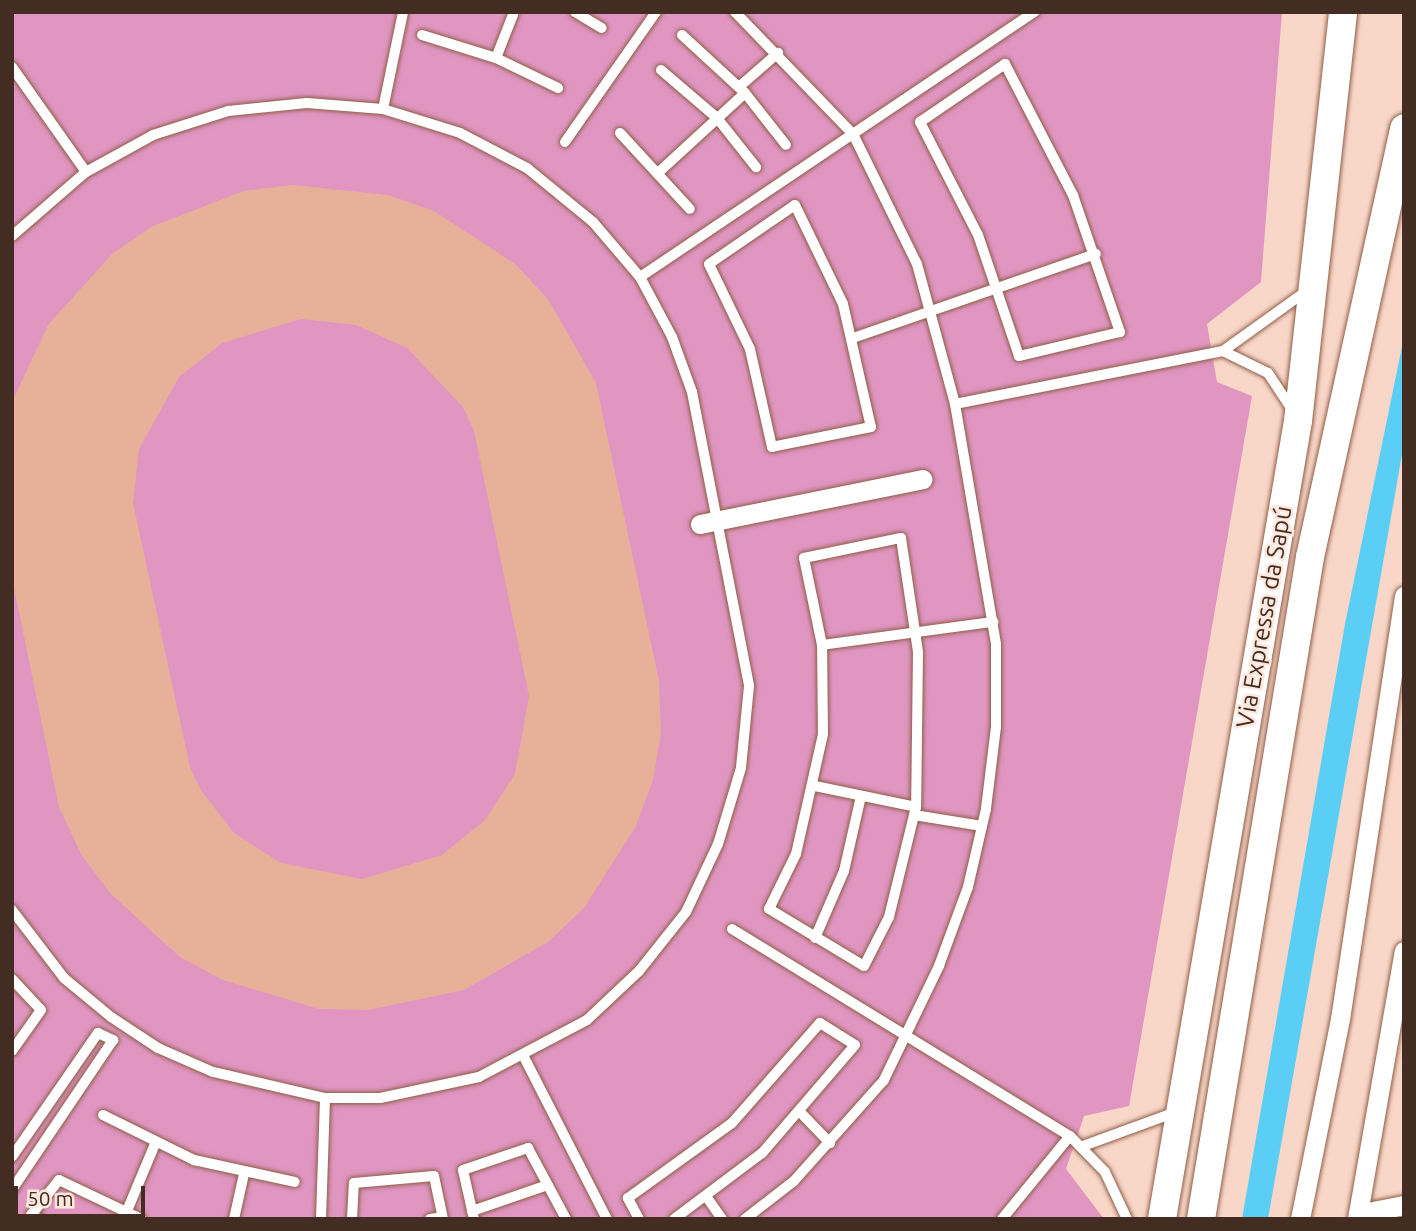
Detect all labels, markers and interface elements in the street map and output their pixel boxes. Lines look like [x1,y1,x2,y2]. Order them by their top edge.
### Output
street label: Via Expressa da Sapú [1230,504,1298,730]
scale bar [18,1172,149,1216]
text: 50 m [27,1186,74,1210]

